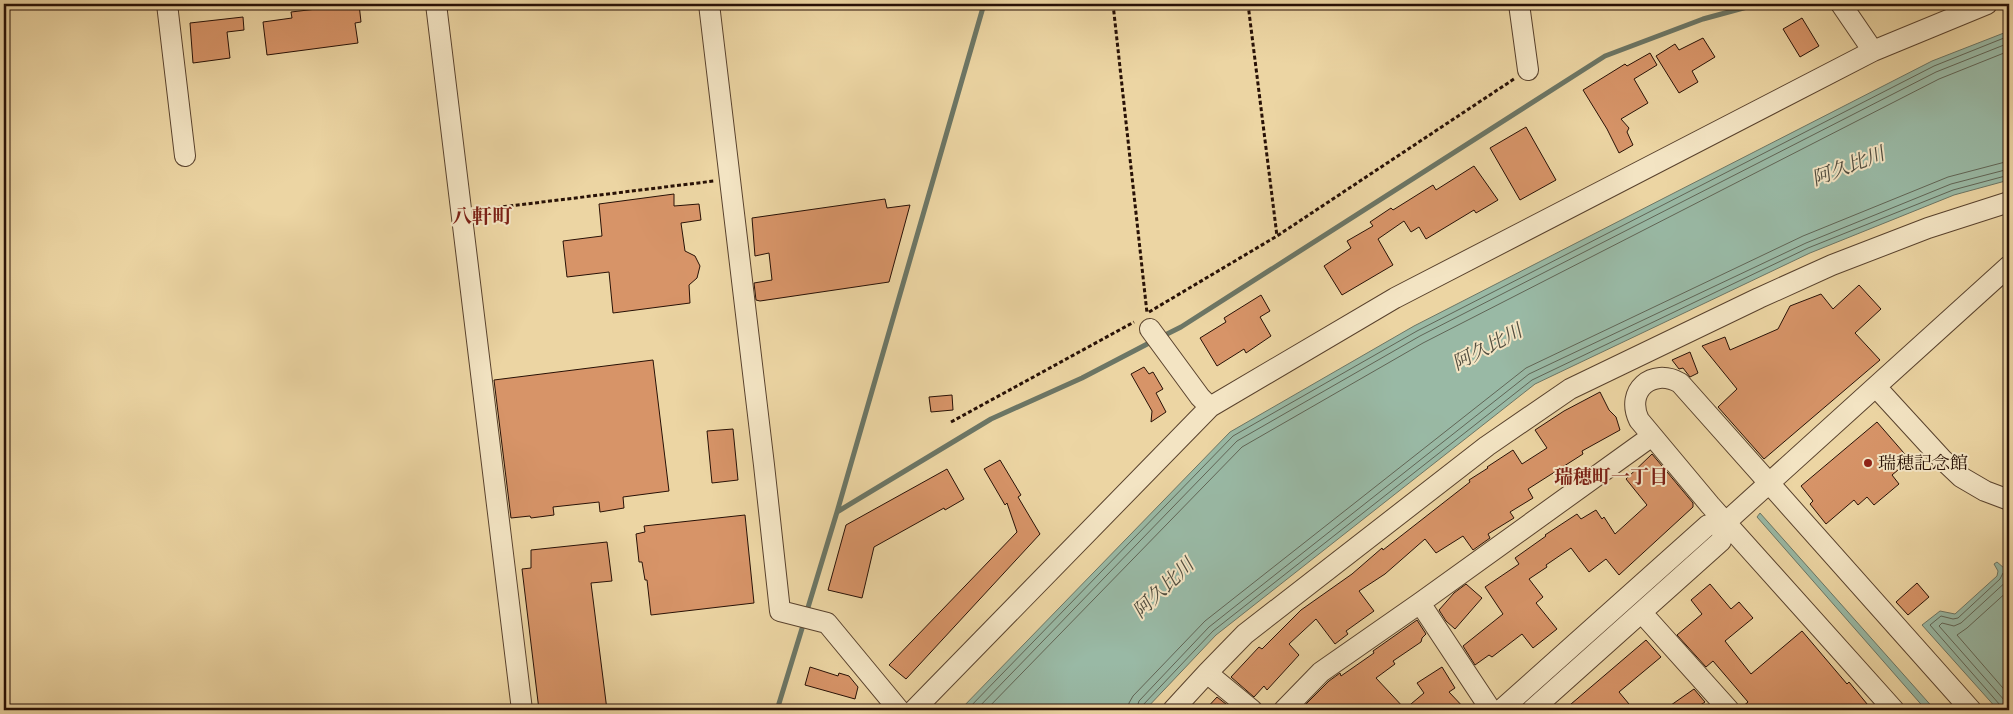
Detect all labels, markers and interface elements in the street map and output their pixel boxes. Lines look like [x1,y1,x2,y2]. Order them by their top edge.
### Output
water label: 阿久比川 [1808,141,1889,190]
district label: 八軒町 [452,204,513,228]
water label: 阿久比川 [1448,318,1528,375]
place label: 瑞穂記念館 [1878,452,1968,474]
marker: 瑞穂記念館 [1862,457,1874,469]
district label: 瑞穂町一丁目 [1554,465,1668,488]
water label: 阿久比川 [1128,552,1200,623]

